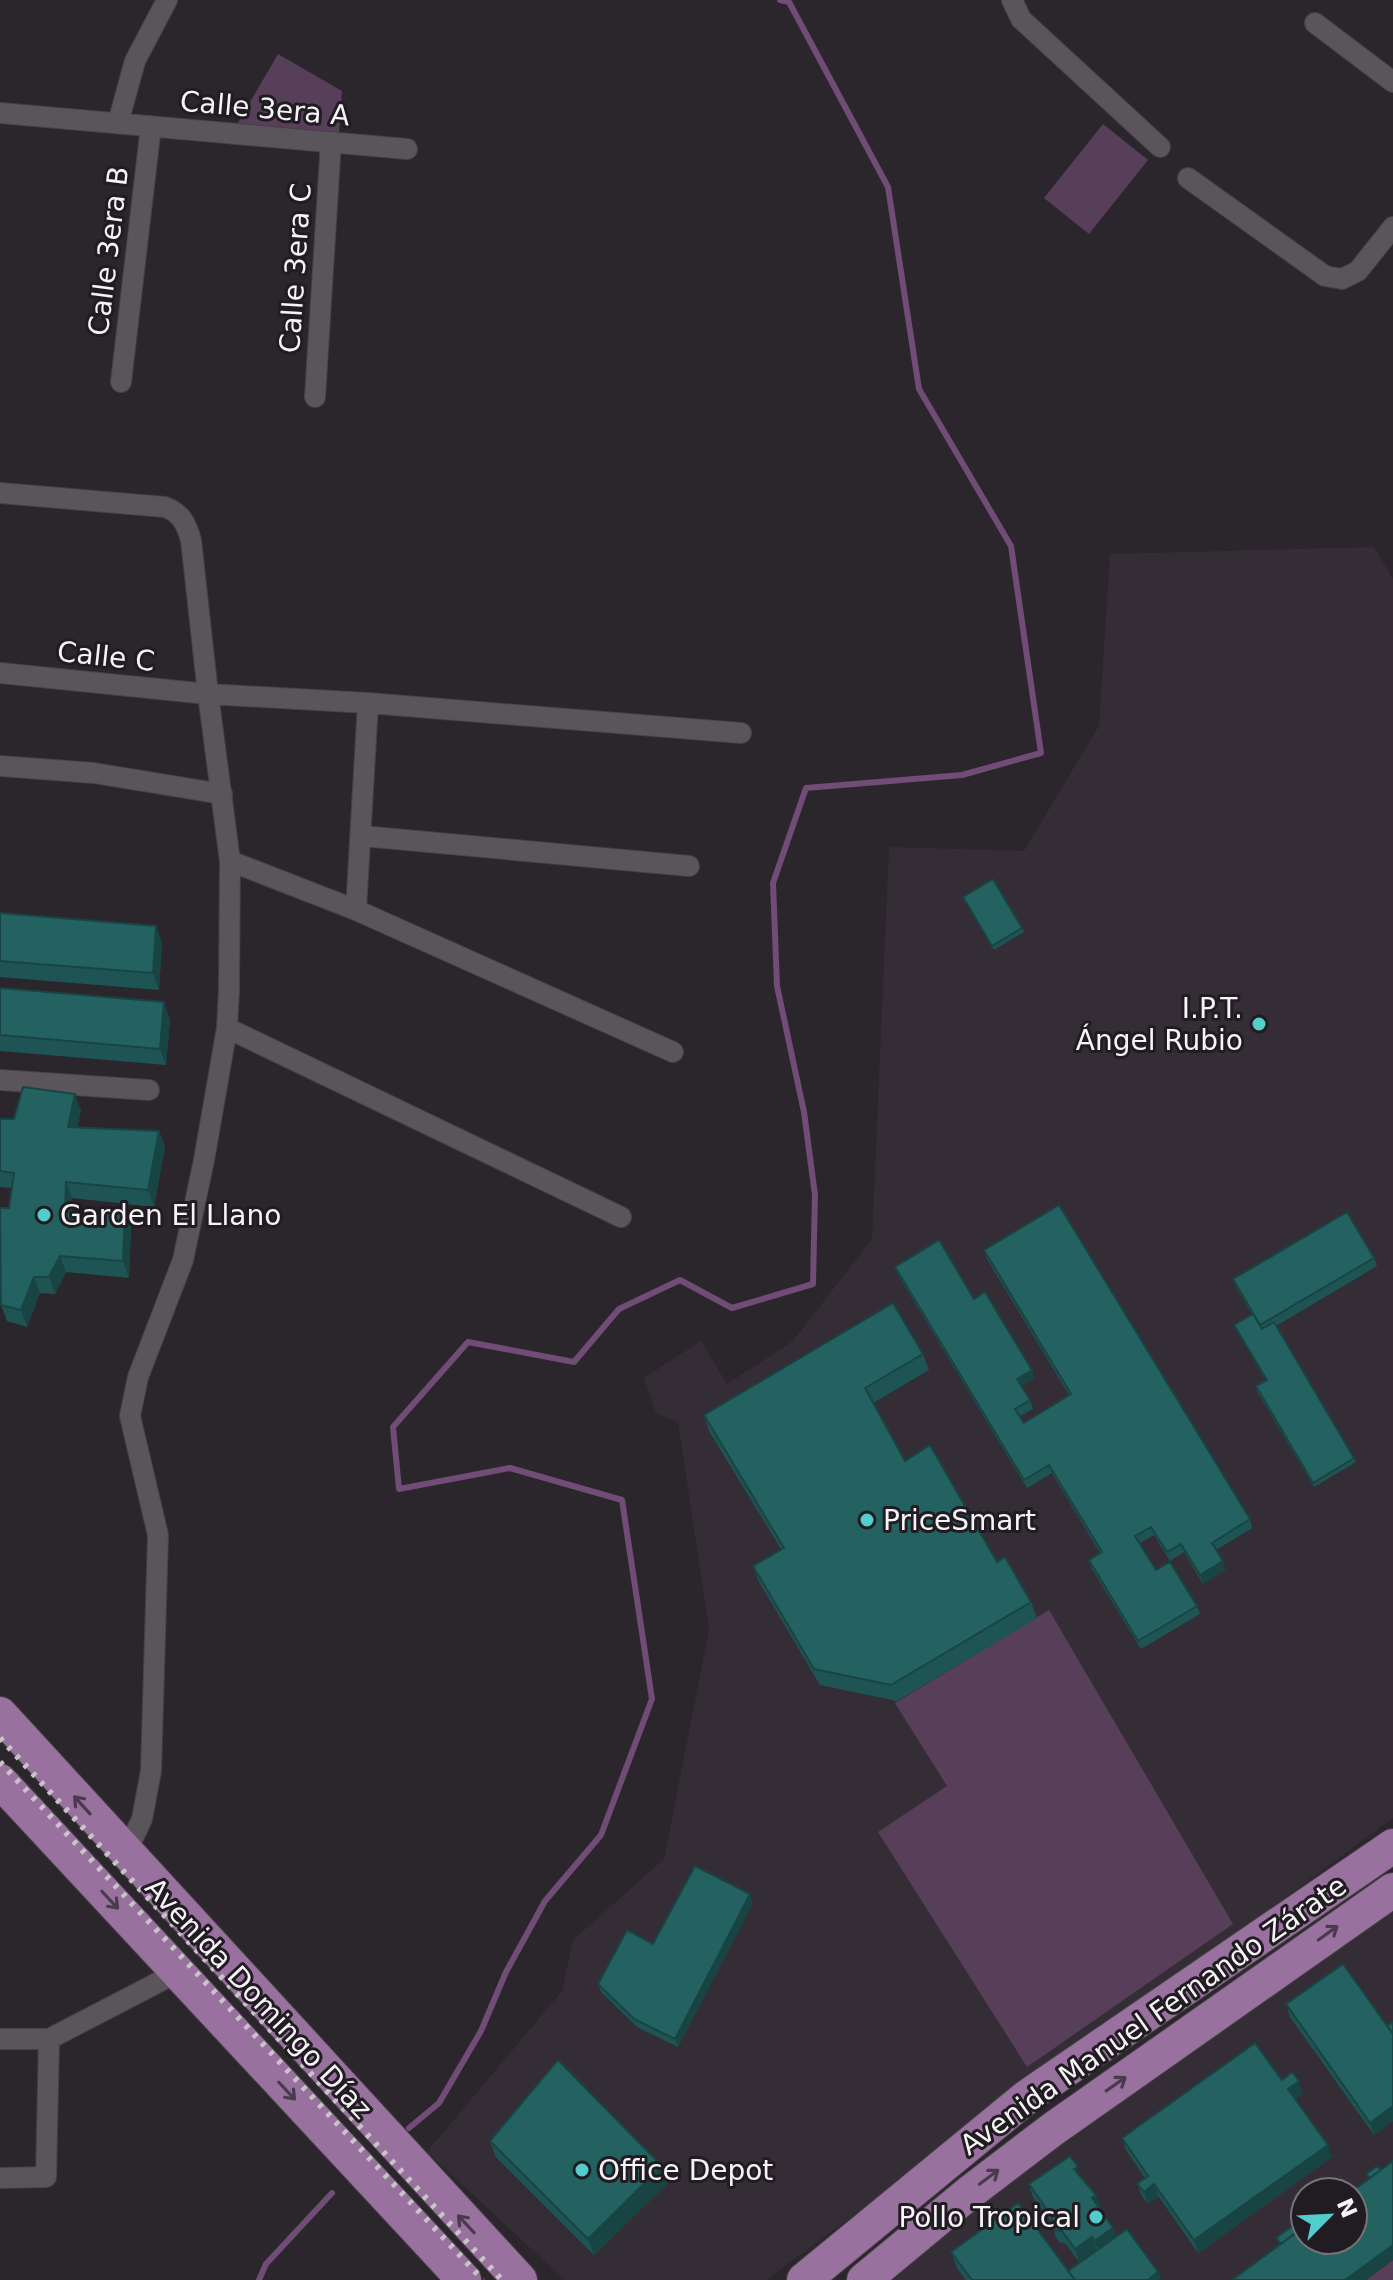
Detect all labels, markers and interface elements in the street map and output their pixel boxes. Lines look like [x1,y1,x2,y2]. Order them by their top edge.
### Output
street label: Calle 3era A [179,85,351,132]
street label: Calle 3era B [82,165,135,338]
street label: Calle 3era C [273,182,318,354]
street label: Calle C [56,635,156,678]
place label: I.P.T. Ángel Rubio [1076,992,1243,1057]
marker: I.P.T. Ángel Rubio [1250,1015,1268,1033]
place label: Garden El Llano [60,1199,281,1232]
marker: Garden El Llano [35,1206,53,1224]
place label: PriceSmart [883,1504,1036,1537]
marker: PriceSmart [858,1511,876,1529]
one-way arrow [73,1795,92,1815]
street label: Avenida Manuel Fernando Zárate [954,1869,1353,2162]
street label: Avenida Domingo Díaz [138,1871,379,2126]
one-way arrow [101,1889,119,1909]
one-way arrow [1317,1925,1338,1942]
one-way arrow [1105,2076,1127,2092]
one-way arrow [277,2080,295,2100]
place label: Office Depot [598,2154,773,2187]
marker: Office Depot [573,2161,591,2179]
one-way arrow [978,2169,999,2186]
north arrow [1289,2176,1369,2256]
text: N [1332,2195,1362,2222]
place label: Pollo Tropical [898,2201,1080,2234]
marker: Pollo Tropical [1087,2208,1105,2226]
one-way arrow [457,2214,475,2234]

